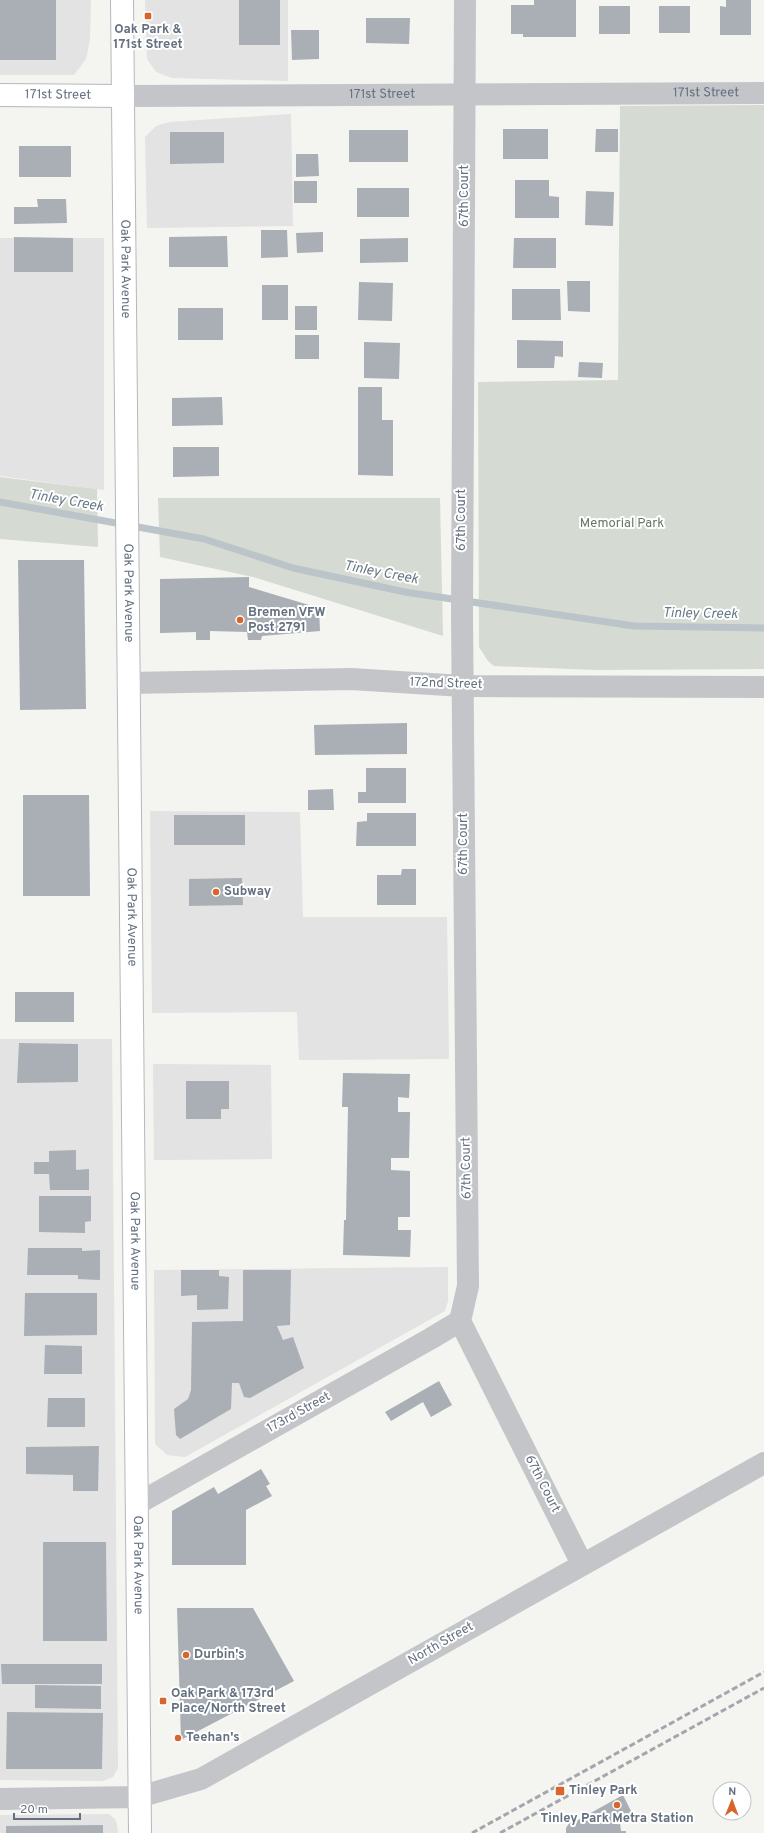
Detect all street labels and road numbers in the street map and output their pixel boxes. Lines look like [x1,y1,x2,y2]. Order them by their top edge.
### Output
street label: 171st Street [673,85,739,101]
street label: 171st Street [25,87,91,104]
street label: 171st Street [349,87,415,103]
street label: 67th Court [457,165,473,227]
street label: Oak Park Avenue [116,219,133,319]
street label: 67th Court [454,489,470,551]
street label: Oak Park Avenue [119,543,136,643]
street label: 172nd Street [409,675,483,693]
street label: 67th Court [456,813,472,875]
street label: Oak Park Avenue [123,867,139,967]
street label: 67th Court [458,1137,476,1199]
street label: Oak Park Avenue [126,1191,143,1291]
street label: 173rd Street [264,1389,334,1437]
street label: 67th Court [521,1453,563,1515]
street label: Oak Park Avenue [129,1515,146,1614]
street label: North Street [406,1619,476,1669]

